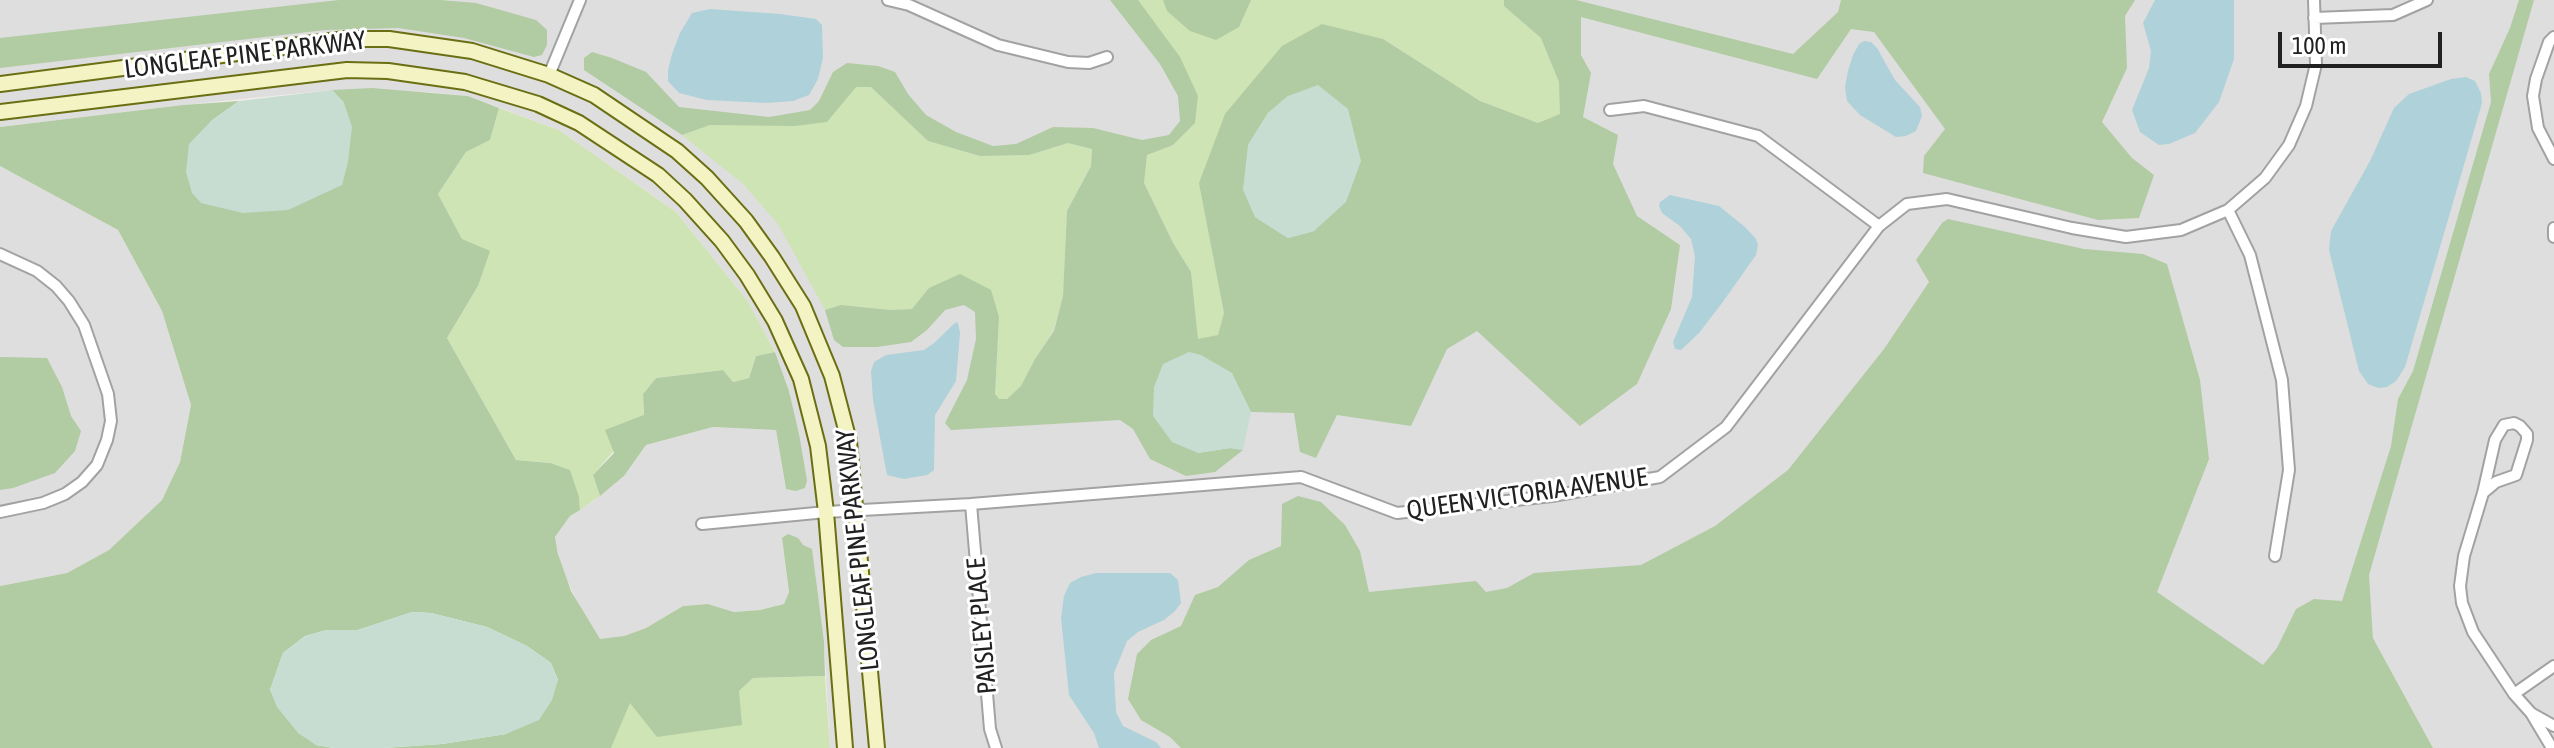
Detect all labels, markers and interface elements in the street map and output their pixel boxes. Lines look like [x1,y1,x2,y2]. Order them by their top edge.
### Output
scale bar [2282,16,2446,66]
street label: LONGLEAF PINE PARKWAY [123,25,367,85]
text: 100 m [2292,32,2346,59]
street label: LONGLEAF PINE PARKWAY [830,428,886,672]
street label: QUEEN VICTORIA AVENUE [1405,462,1649,526]
street label: PAISLEY PLACE [961,557,1003,695]

